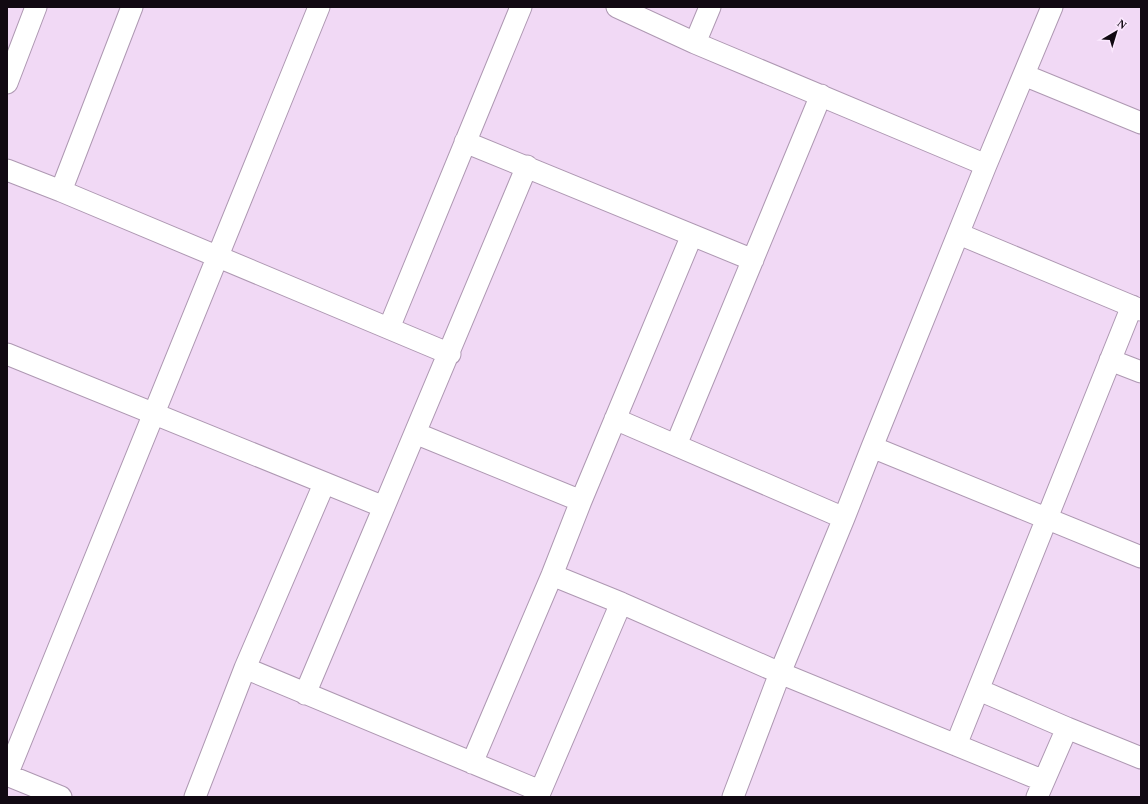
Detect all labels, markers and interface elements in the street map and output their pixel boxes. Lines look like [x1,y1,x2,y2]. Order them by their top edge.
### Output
north arrow [1096,12,1136,52]
text: N [1115,17,1129,31]

